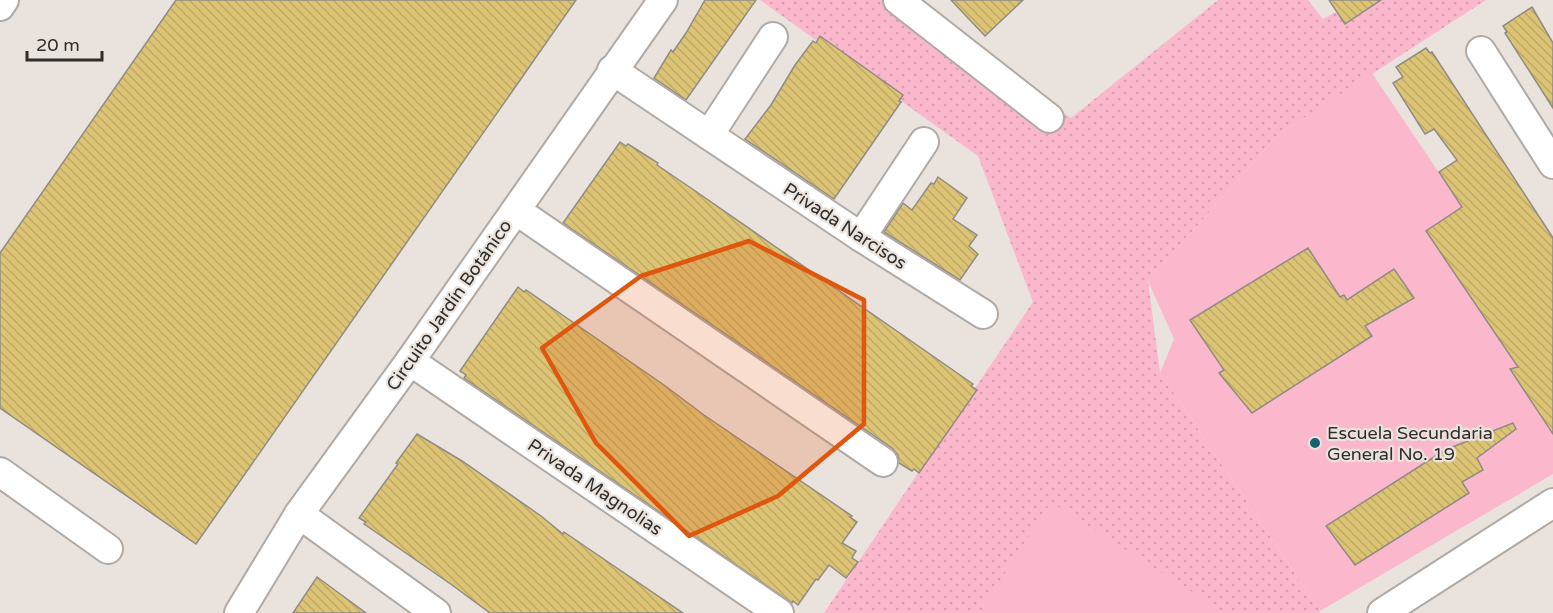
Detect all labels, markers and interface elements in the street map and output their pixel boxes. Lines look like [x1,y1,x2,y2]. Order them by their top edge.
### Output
scale bar [27,24,102,62]
text: 20 m [36,34,80,56]
street label: Privada Narcisos [779,178,911,274]
street label: Circuito Jardín Botánico [382,215,516,395]
place label: Escuela Secundaria General No. 19 [1327,422,1493,465]
street label: Privada Magnolias [524,434,666,540]
marker: Escuela Secundaria General No. 19 [1308,436,1322,450]

